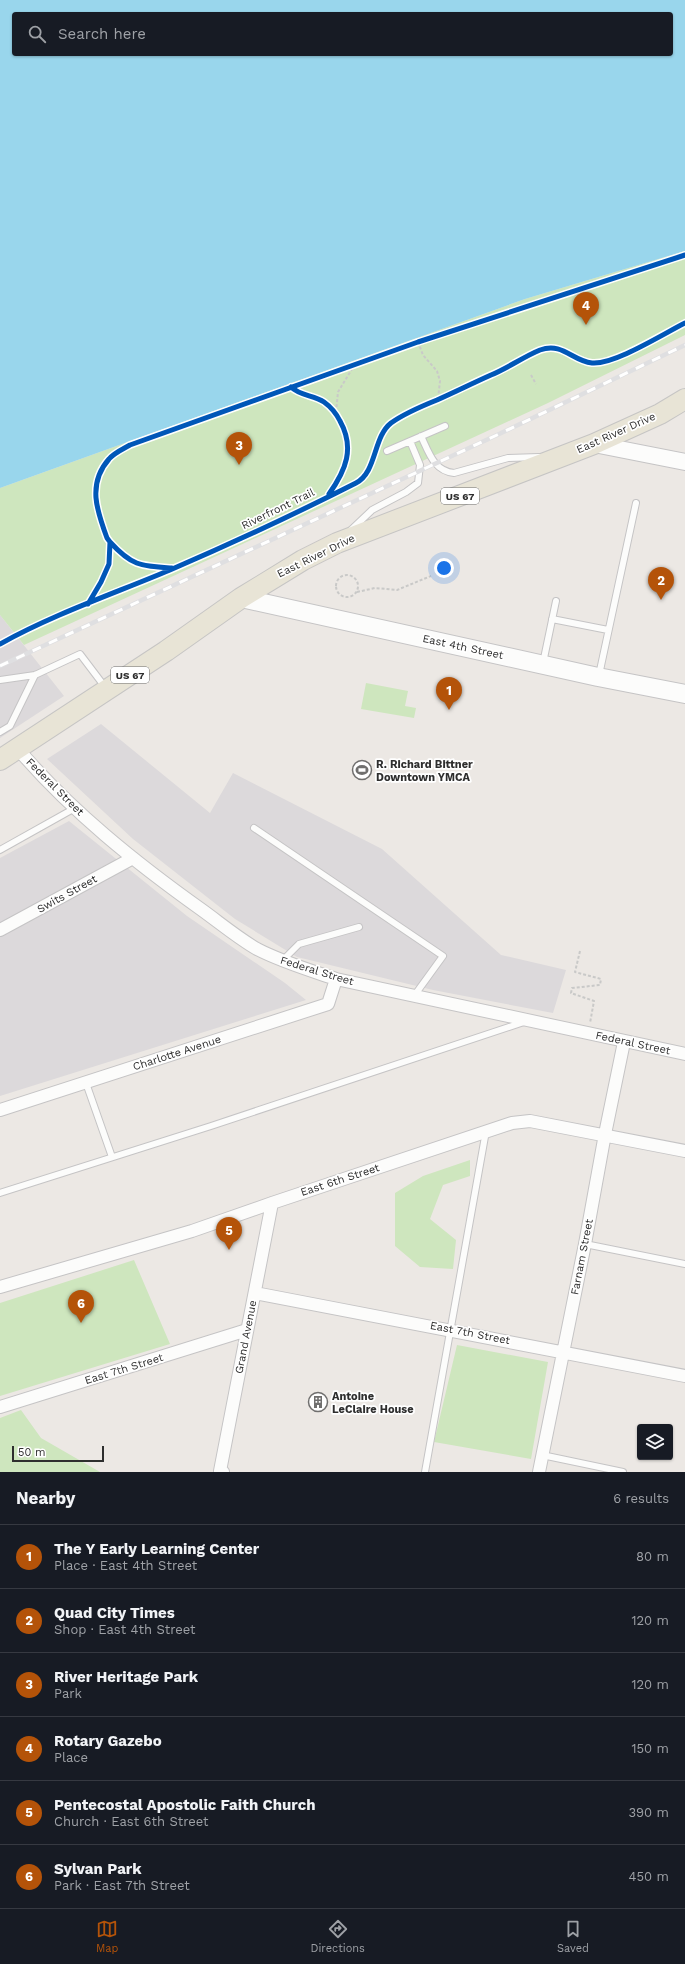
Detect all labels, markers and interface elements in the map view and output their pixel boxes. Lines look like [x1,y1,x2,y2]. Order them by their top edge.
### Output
search box [12,12,673,56]
icon: search [26,23,48,45]
text: Search here [58,25,146,43]
pin: 4 [573,292,599,325]
street label: East River Drive [575,410,657,456]
pin: 3 [226,432,252,465]
street label: Riverfront Trail [239,485,317,532]
road number: US 67 [441,488,479,504]
street label: East River Drive [275,532,357,580]
your location [434,558,454,578]
pin: 2 [648,567,674,600]
street label: East 4th Street [421,632,505,662]
road number: US 67 [111,667,149,683]
pin: 1 [436,677,462,710]
street label: Federal Street [23,755,87,819]
place label: R. Richard Bittner Downtown YMCA [376,758,473,784]
sports icon: R. Richard Bittner Downtown YMCA [351,759,373,781]
street label: Swits Street [35,872,100,916]
street label: Federal Street [279,954,356,988]
street label: Federal Street [594,1029,672,1057]
street label: Charlotte Avenue [131,1033,223,1073]
street label: East 6th Street [299,1161,382,1199]
pin: 5 [216,1217,242,1250]
street label: Farnam Street [568,1217,596,1296]
pin: 6 [68,1290,94,1323]
street label: Grand Avenue [233,1299,259,1375]
street label: East 7th Street [429,1319,512,1347]
street label: East 7th Street [83,1351,165,1387]
place label: Antoine LeClaire House [332,1390,414,1416]
building icon: Antoine LeClaire House [307,1391,329,1413]
map controls [637,1424,673,1460]
button: layers [637,1424,673,1460]
scale bar [12,1444,104,1463]
text: 50 m [18,1446,45,1459]
text: Nearby [16,1488,75,1508]
text: 6 results [613,1491,669,1506]
text: The Y Early Learning Center [54,1540,259,1558]
text: 1 [26,1549,32,1564]
text: 80 m [636,1549,669,1564]
text: Place · East 4th Street [54,1558,197,1573]
text: Quad City Times [54,1604,175,1622]
text: 2 [25,1613,33,1628]
text: 120 m [631,1613,669,1628]
text: Shop · East 4th Street [54,1622,196,1637]
text: River Heritage Park [54,1668,198,1686]
text: 3 [25,1677,33,1692]
text: 120 m [631,1677,669,1692]
text: Park [54,1686,82,1701]
text: Rotary Gazebo [54,1732,162,1750]
text: 4 [25,1741,33,1756]
text: 150 m [631,1741,669,1756]
text: Place [54,1750,88,1765]
text: Pentecostal Apostolic Faith Church [54,1796,315,1814]
text: 5 [25,1805,33,1820]
text: 390 m [628,1805,669,1820]
text: Church · East 6th Street [54,1814,209,1829]
text: Sylvan Park [54,1860,142,1878]
text: 6 [25,1869,33,1884]
text: 450 m [629,1869,669,1884]
text: Park · East 7th Street [54,1878,190,1893]
tab: Map [96,1918,118,1955]
tab: Directions [311,1918,365,1955]
tab: Saved [557,1918,589,1955]

